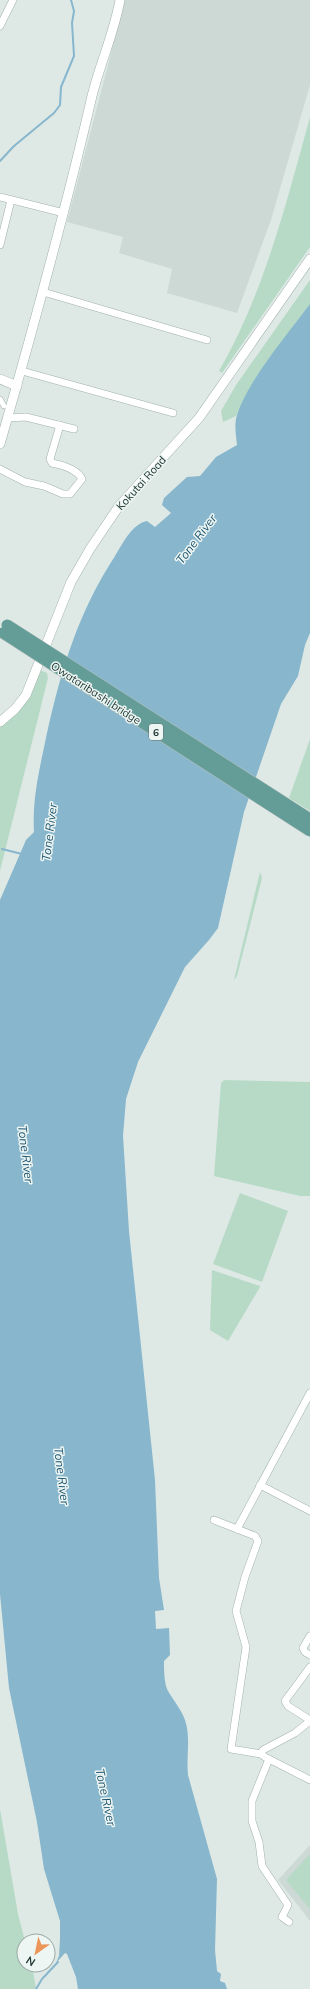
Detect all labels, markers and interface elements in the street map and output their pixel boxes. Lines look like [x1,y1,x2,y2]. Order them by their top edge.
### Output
street label: Kokutai Road [113,453,169,513]
water label: Tone River [172,511,220,567]
street label: Owataribashi bridge [48,659,144,727]
road number: 6 [149,724,163,740]
water label: Tone River [38,802,60,862]
water label: Tone River [15,1124,37,1184]
water label: Tone River [51,1446,73,1506]
water label: Tone River [93,1767,120,1828]
north arrow [16,1933,56,1973]
text: N [23,1953,38,1970]

